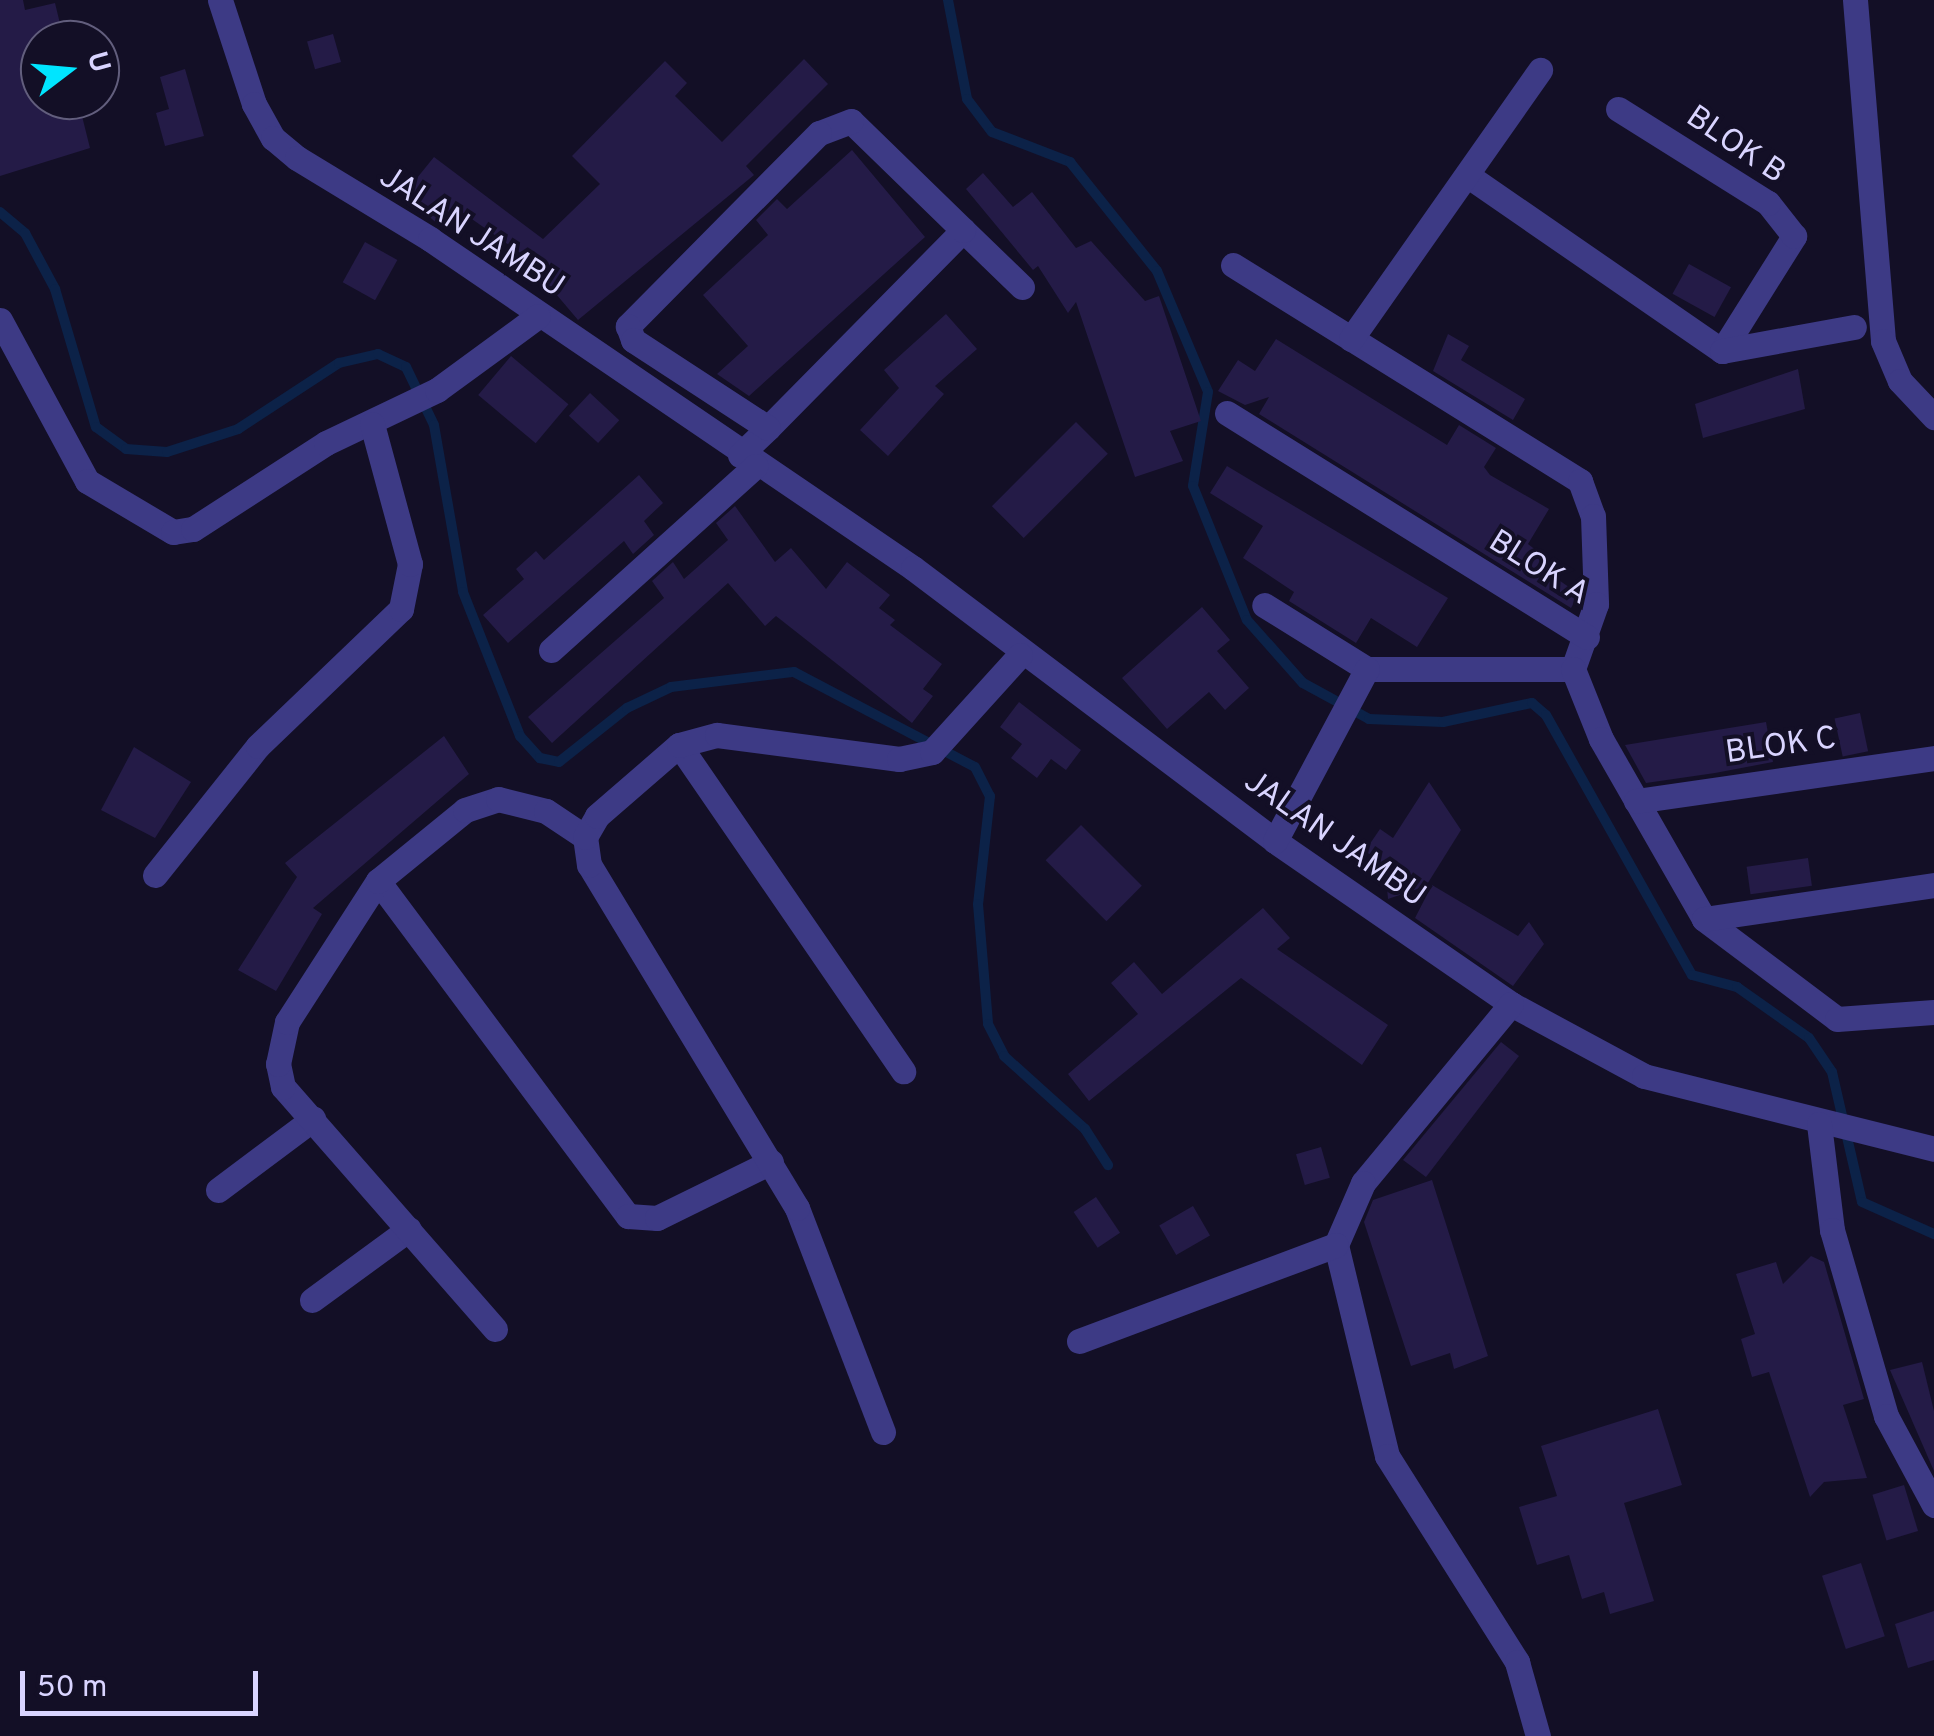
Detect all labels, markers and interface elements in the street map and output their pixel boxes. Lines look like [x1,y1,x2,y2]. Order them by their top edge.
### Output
north arrow [20,20,120,120]
text: U [77,48,117,77]
street label: BLOK B [1678,99,1792,193]
street label: JALAN JAMBU [371,159,571,307]
street label: BLOK A [1480,523,1596,615]
street label: BLOK C [1723,720,1839,774]
street label: JALAN JAMBU [1236,763,1432,917]
scale bar [25,1651,262,1713]
text: 50 m [37,1670,107,1707]

